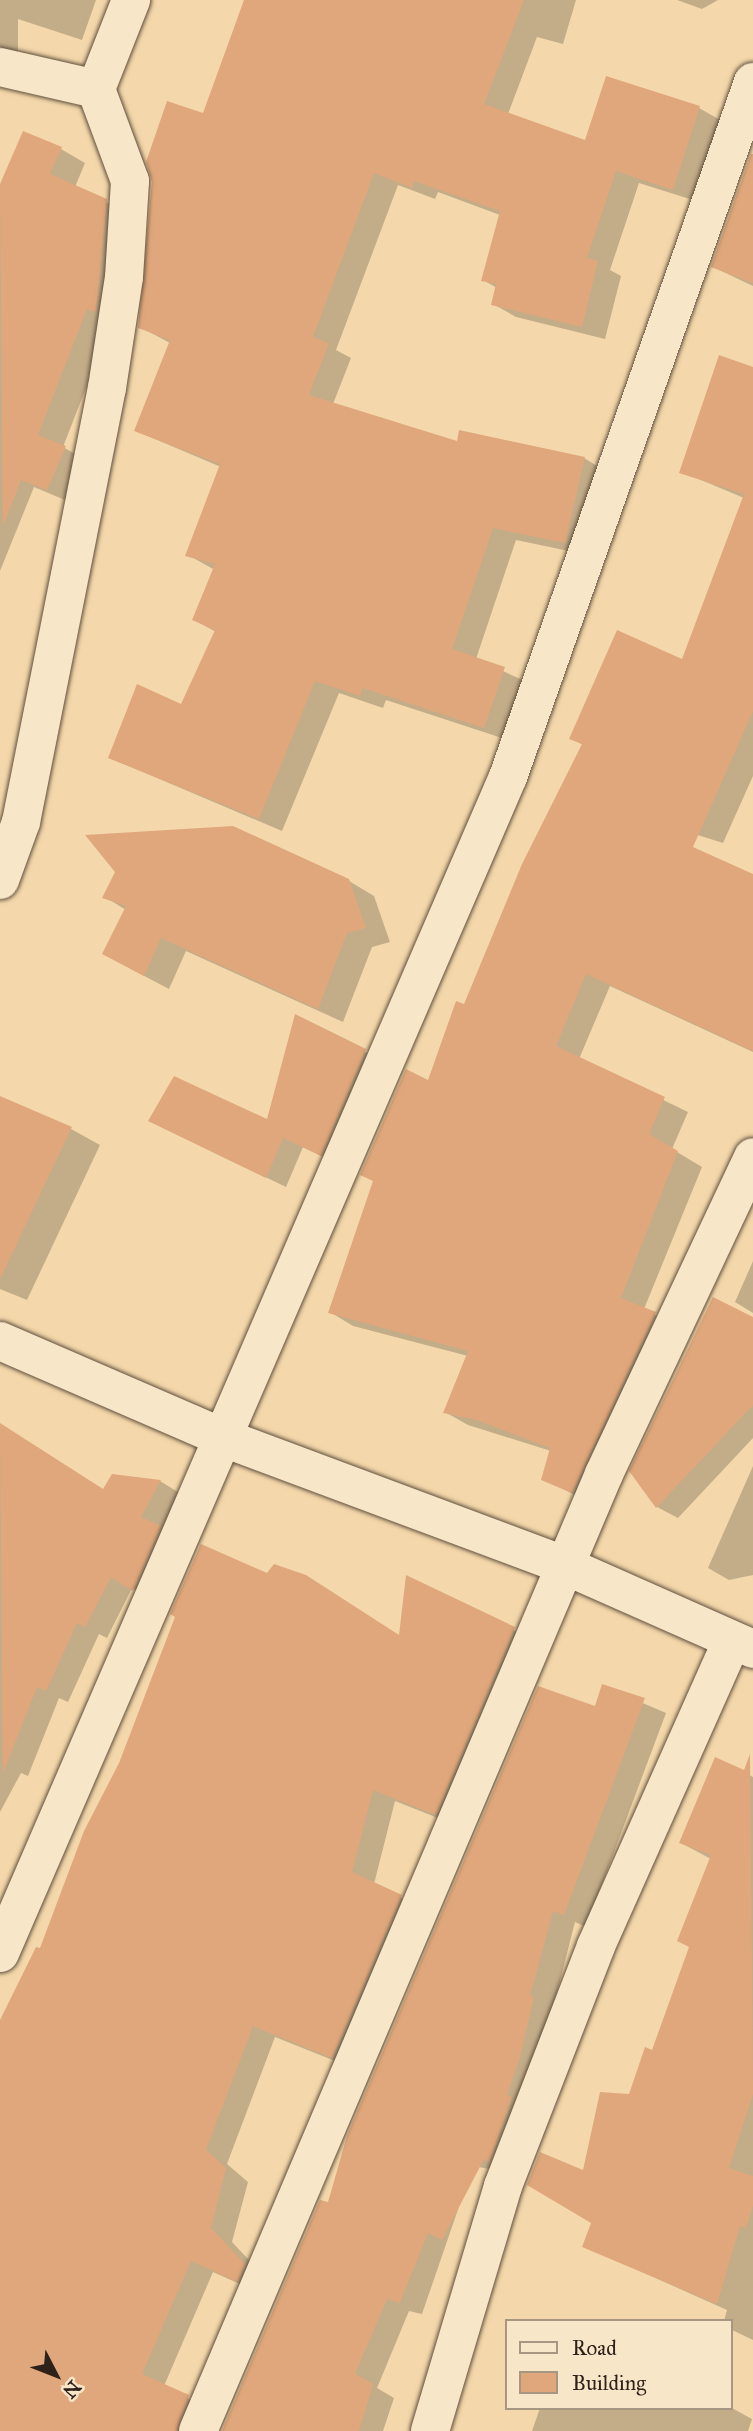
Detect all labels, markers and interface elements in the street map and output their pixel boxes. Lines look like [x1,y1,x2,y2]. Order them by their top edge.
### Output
legend [504,2319,732,2410]
text: Road [572,2335,617,2361]
north arrow [21,2340,91,2410]
text: Building [572,2370,646,2396]
text: N [58,2376,86,2403]

